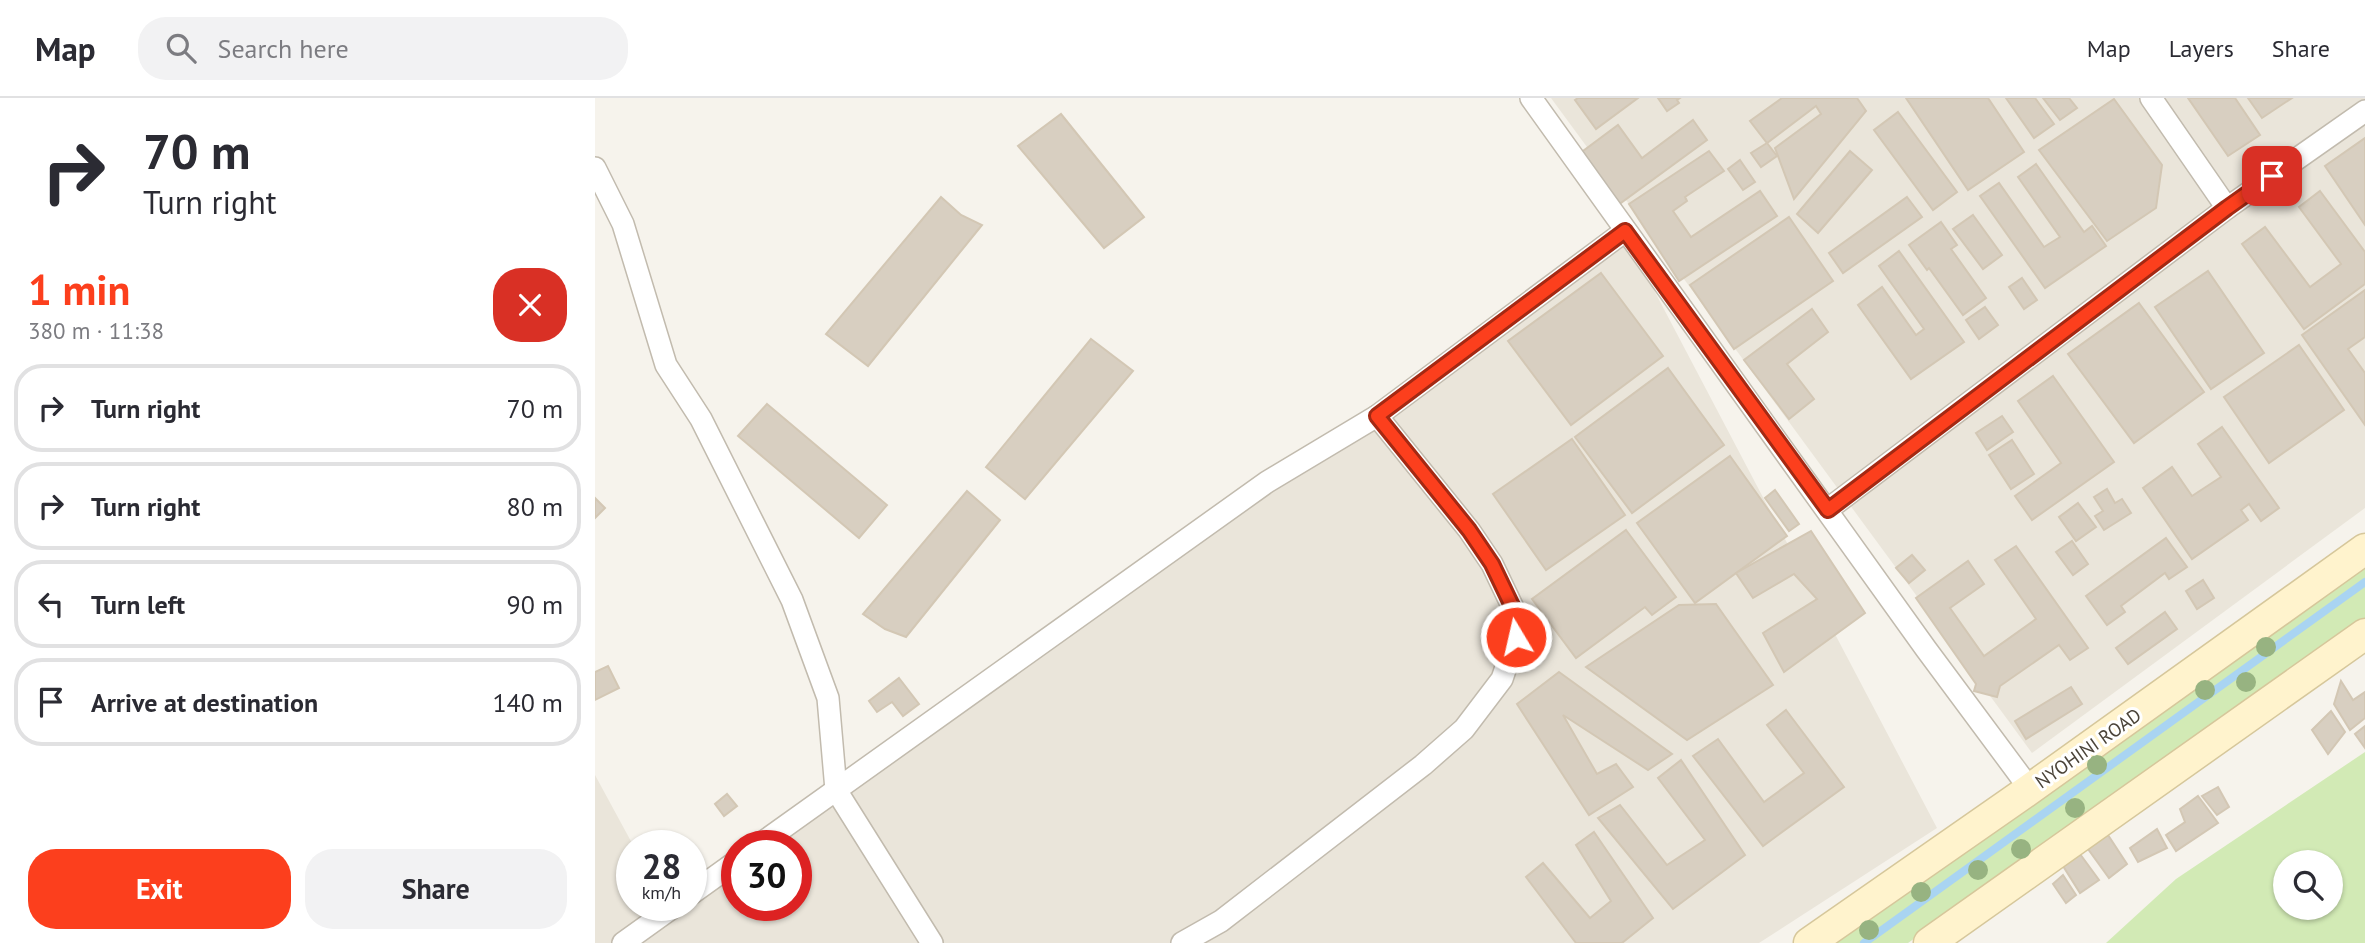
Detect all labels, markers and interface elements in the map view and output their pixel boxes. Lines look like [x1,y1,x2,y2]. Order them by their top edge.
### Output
search box [138,17,628,80]
text: Map [35,27,96,70]
icon: search [162,29,200,67]
text: Search here [218,32,349,65]
text: Map [2087,33,2131,64]
text: Layers [2169,33,2234,64]
text: Share [2272,33,2330,64]
text: 70 m [143,119,250,183]
icon: right [28,126,119,217]
pin [2242,146,2302,206]
icon: arrive [2253,157,2291,195]
text: Turn right [143,181,277,223]
text: 1 min [28,262,130,317]
button: close [493,268,567,342]
text: 380 m · 11:38 [28,316,164,345]
icon: right [32,389,70,427]
text: Turn right [91,392,200,425]
text: 70 m [507,392,563,425]
icon: right [32,487,70,525]
text: Turn right [91,490,200,523]
text: 80 m [507,490,563,523]
icon: left [32,585,70,623]
text: Turn left [91,588,185,621]
text: 90 m [507,588,563,621]
position arrow [1479,600,1553,674]
icon: arrive [32,683,70,721]
text: Arrive at destination [91,686,318,719]
text: 140 m [492,686,563,719]
street label: NYOHINI ROAD [2030,703,2146,793]
speed limit sign: 30 [721,830,812,921]
text: 28 [642,843,681,889]
button: Exit [28,849,291,929]
button: Share [305,849,567,929]
map controls [2273,850,2343,920]
button: search [2273,850,2343,920]
text: km/h [642,881,681,904]

